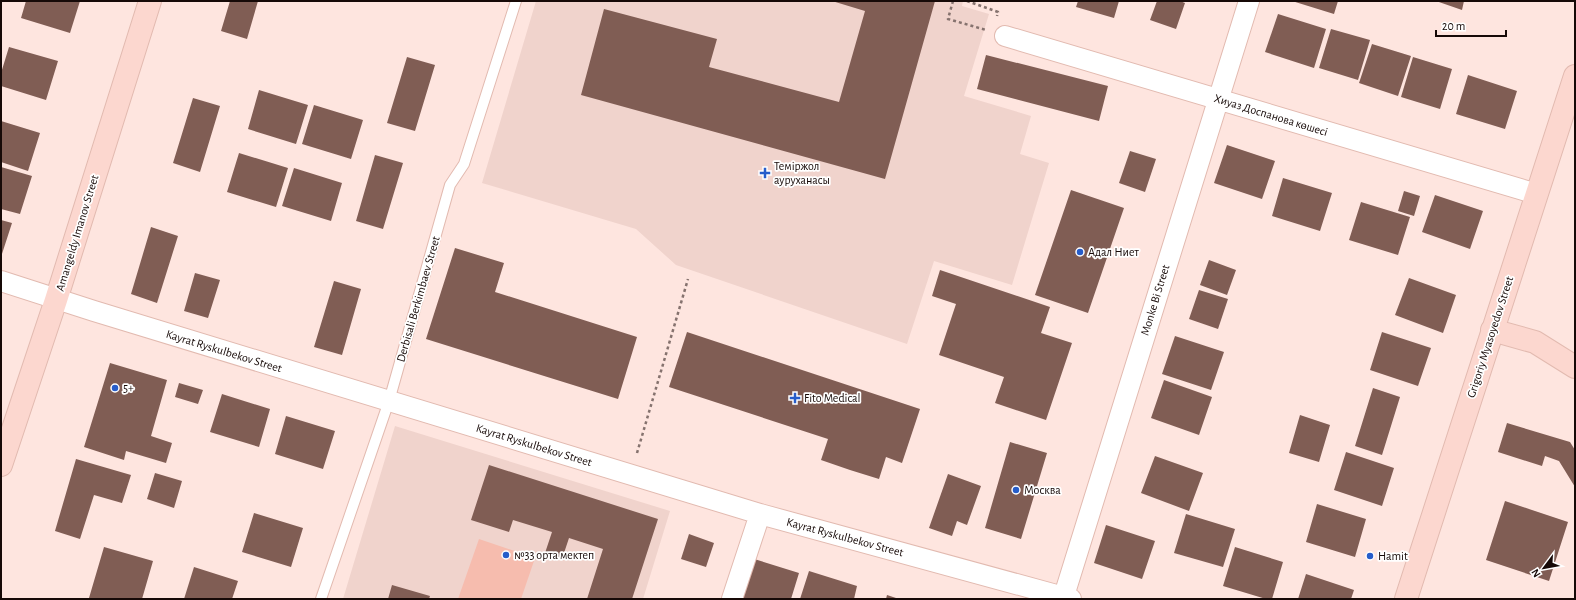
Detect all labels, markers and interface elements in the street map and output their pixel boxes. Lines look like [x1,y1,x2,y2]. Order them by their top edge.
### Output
scale bar [1436,12,1506,38]
text: 20 m [1442,20,1465,32]
street label: Хиуаз Доспанова көшесі [1212,92,1329,139]
place label: Теміржол ауруханасы [774,160,830,187]
marker: Теміржол ауруханасы [759,167,771,179]
street label: Amangeldy Imanov Street [54,173,101,293]
street label: Derbisali Berkimbaev Street [394,235,442,363]
place label: Адал Ниет [1088,246,1139,258]
marker: Адал Ниет [1075,247,1085,257]
street label: Monke Bi Street [1139,263,1172,337]
street label: Grigoriy Myasoyedov Street [1465,275,1516,399]
street label: Kayrat Ryskulbekov Street [164,328,284,375]
place label: 5+ [123,382,134,394]
marker: 5+ [110,383,120,393]
marker: Fito Medical [789,392,801,404]
place label: Fito Medical [804,392,861,404]
street label: Kayrat Ryskulbekov Street [474,422,594,469]
place label: Москва [1024,484,1061,496]
marker: Москва [1011,485,1021,495]
street label: Kayrat Ryskulbekov Street [785,516,905,559]
north arrow [1524,548,1564,588]
place label: №33 орта мектеп [514,549,594,561]
marker: №33 орта мектеп [501,550,511,560]
place label: Hamit [1378,550,1408,562]
marker: Hamit [1365,551,1375,561]
text: N [1529,567,1543,579]

